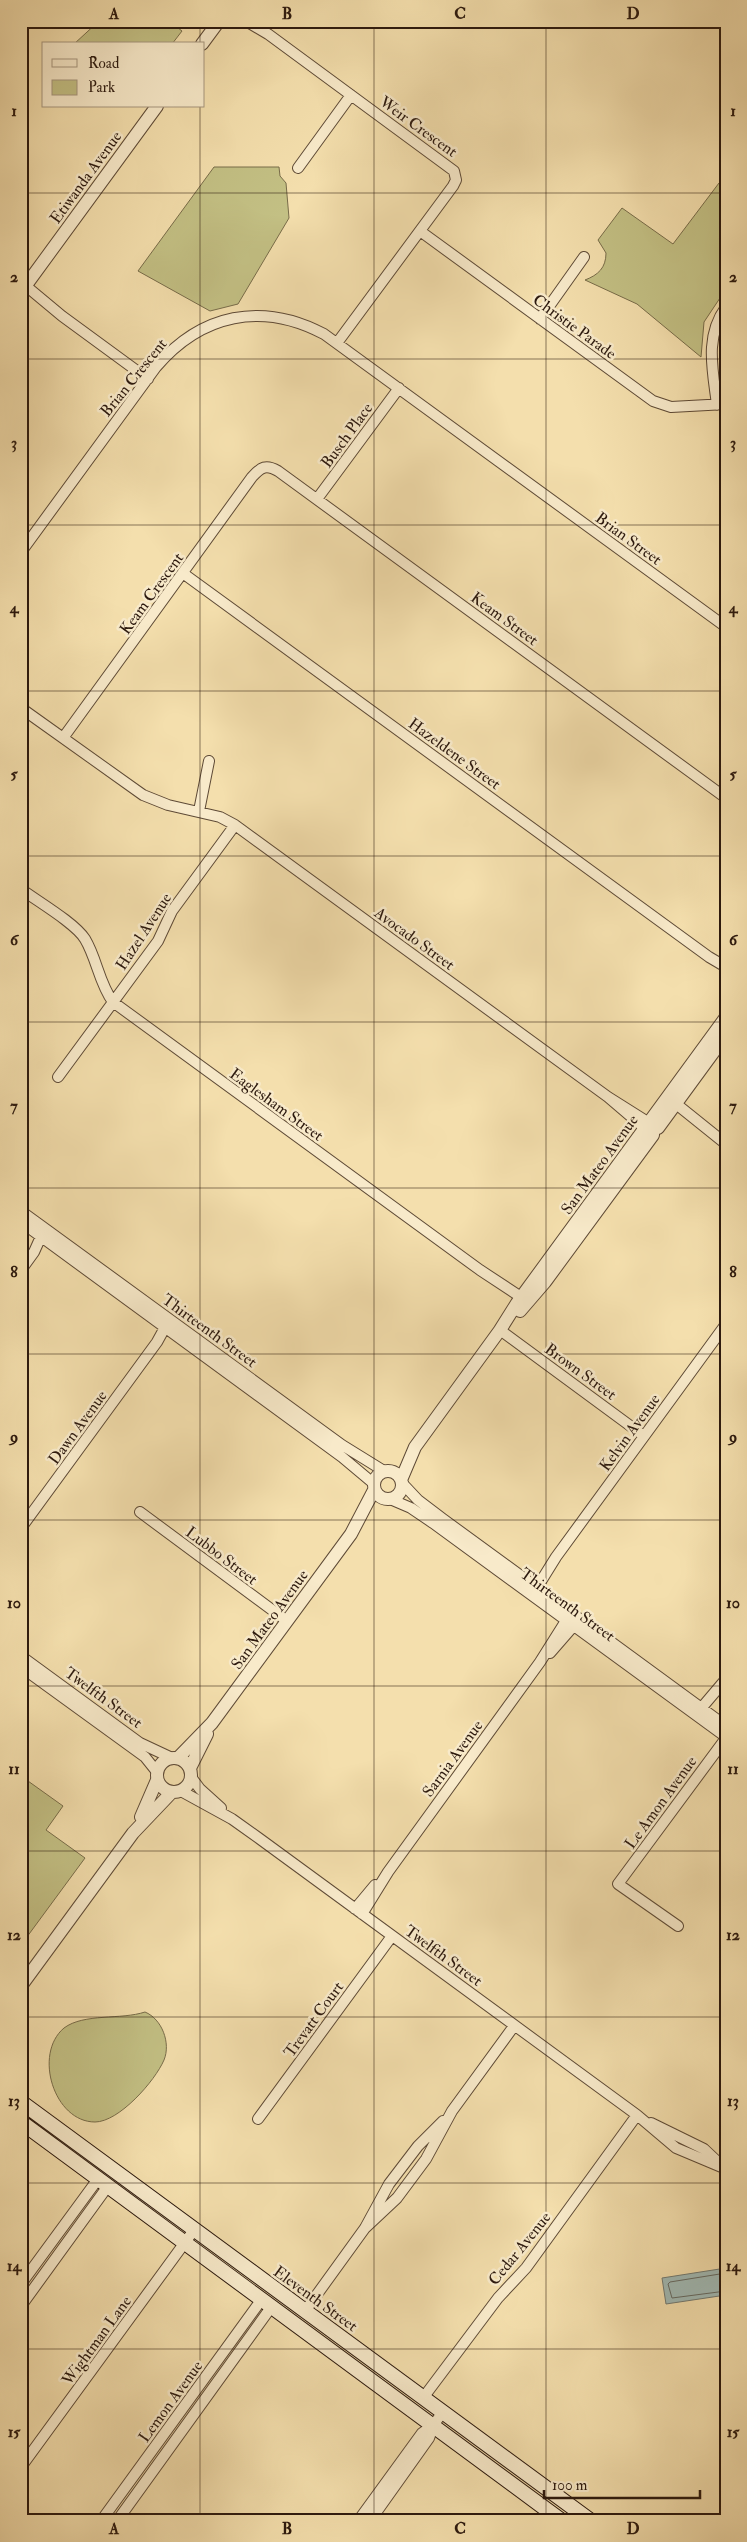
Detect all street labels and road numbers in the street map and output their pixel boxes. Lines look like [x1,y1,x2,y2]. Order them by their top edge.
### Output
street label: Weir Crescent [375,91,461,162]
street label: Etiwanda Avenue [46,127,126,228]
street label: Christie Parade [529,290,620,364]
street label: Brian Crescent [96,334,171,421]
street label: Busch Place [316,399,377,472]
street label: Brian Street [591,508,666,570]
street label: Keam Crescent [115,549,188,638]
street label: Keam Street [467,588,542,650]
street label: Hazeldene Street [404,714,505,794]
street label: Hazel Avenue [112,889,176,974]
street label: Avocado Street [369,902,459,975]
street label: Eaglesham Street [225,1064,327,1146]
street label: San Mateo Avenue [557,1111,643,1218]
street label: Thirteenth Street [158,1290,261,1372]
street label: Brown Street [541,1339,620,1405]
street label: Dawn Avenue [44,1386,112,1469]
street label: Kelvin Avenue [595,1390,665,1475]
street label: Lubbo Street [181,1522,261,1589]
street label: Thirteenth Street [516,1564,619,1646]
street label: San Mateo Avenue [227,1566,313,1673]
street label: Twelfth Street [61,1663,146,1733]
street label: Sarnia Avenue [418,1716,488,1801]
street label: Le Amon Avenue [620,1752,701,1853]
street label: Twelfth Street [401,1921,486,1991]
street label: Trevatt Court [280,1978,348,2061]
street label: Cedar Avenue [484,2208,556,2289]
street label: Eleventh Street [269,2262,361,2336]
street label: Wightman Lane [57,2292,136,2390]
street label: Lemon Avenue [134,2357,207,2446]

